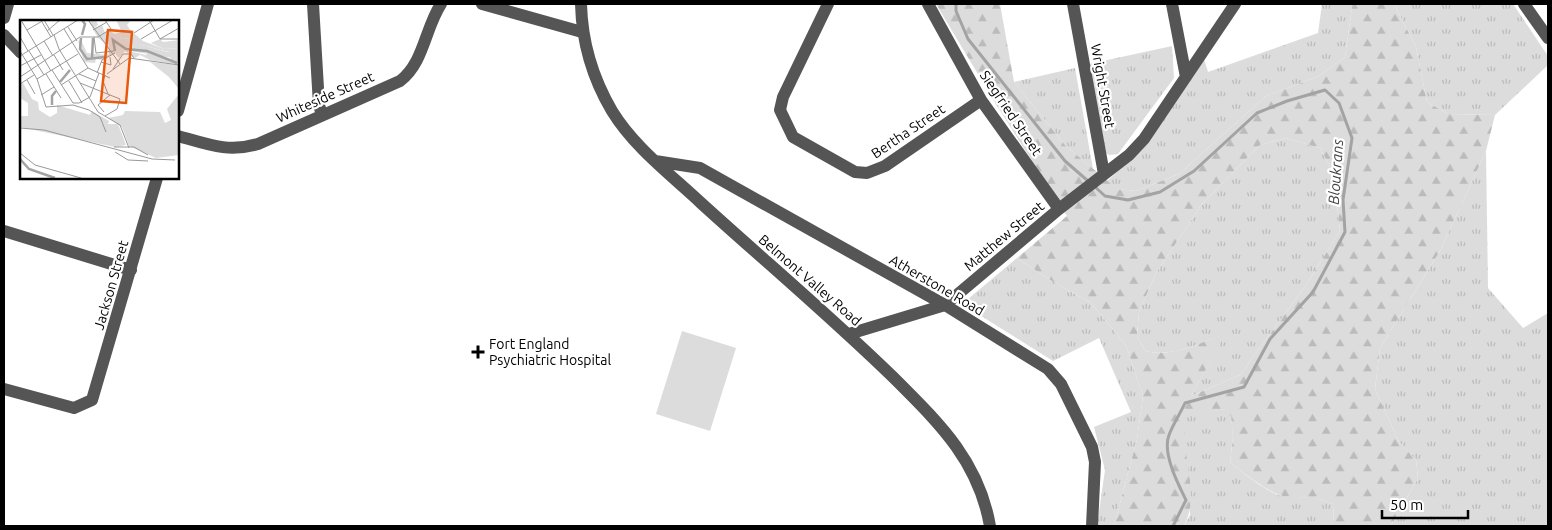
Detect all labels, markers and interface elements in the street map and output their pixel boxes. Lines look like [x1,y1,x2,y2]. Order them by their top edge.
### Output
inset map [20,20,179,179]
street label: Wright Street [1088,43,1118,130]
street label: Whiteside Street [274,68,377,126]
street label: Siegfried Street [977,68,1046,159]
street label: Bertha Street [868,100,948,161]
water label: Bloukrans [1325,138,1346,205]
street label: Matthew Street [961,198,1048,274]
street label: Belmont Valley Road [756,231,864,329]
street label: Jackson Street [91,238,132,332]
street label: Atherstone Road [887,251,987,319]
place label: Fort England Psychiatric Hospital [489,336,611,368]
marker: Fort England Psychiatric Hospital [471,345,485,359]
scale bar [1382,488,1468,520]
text: 50 m [1390,496,1423,513]

